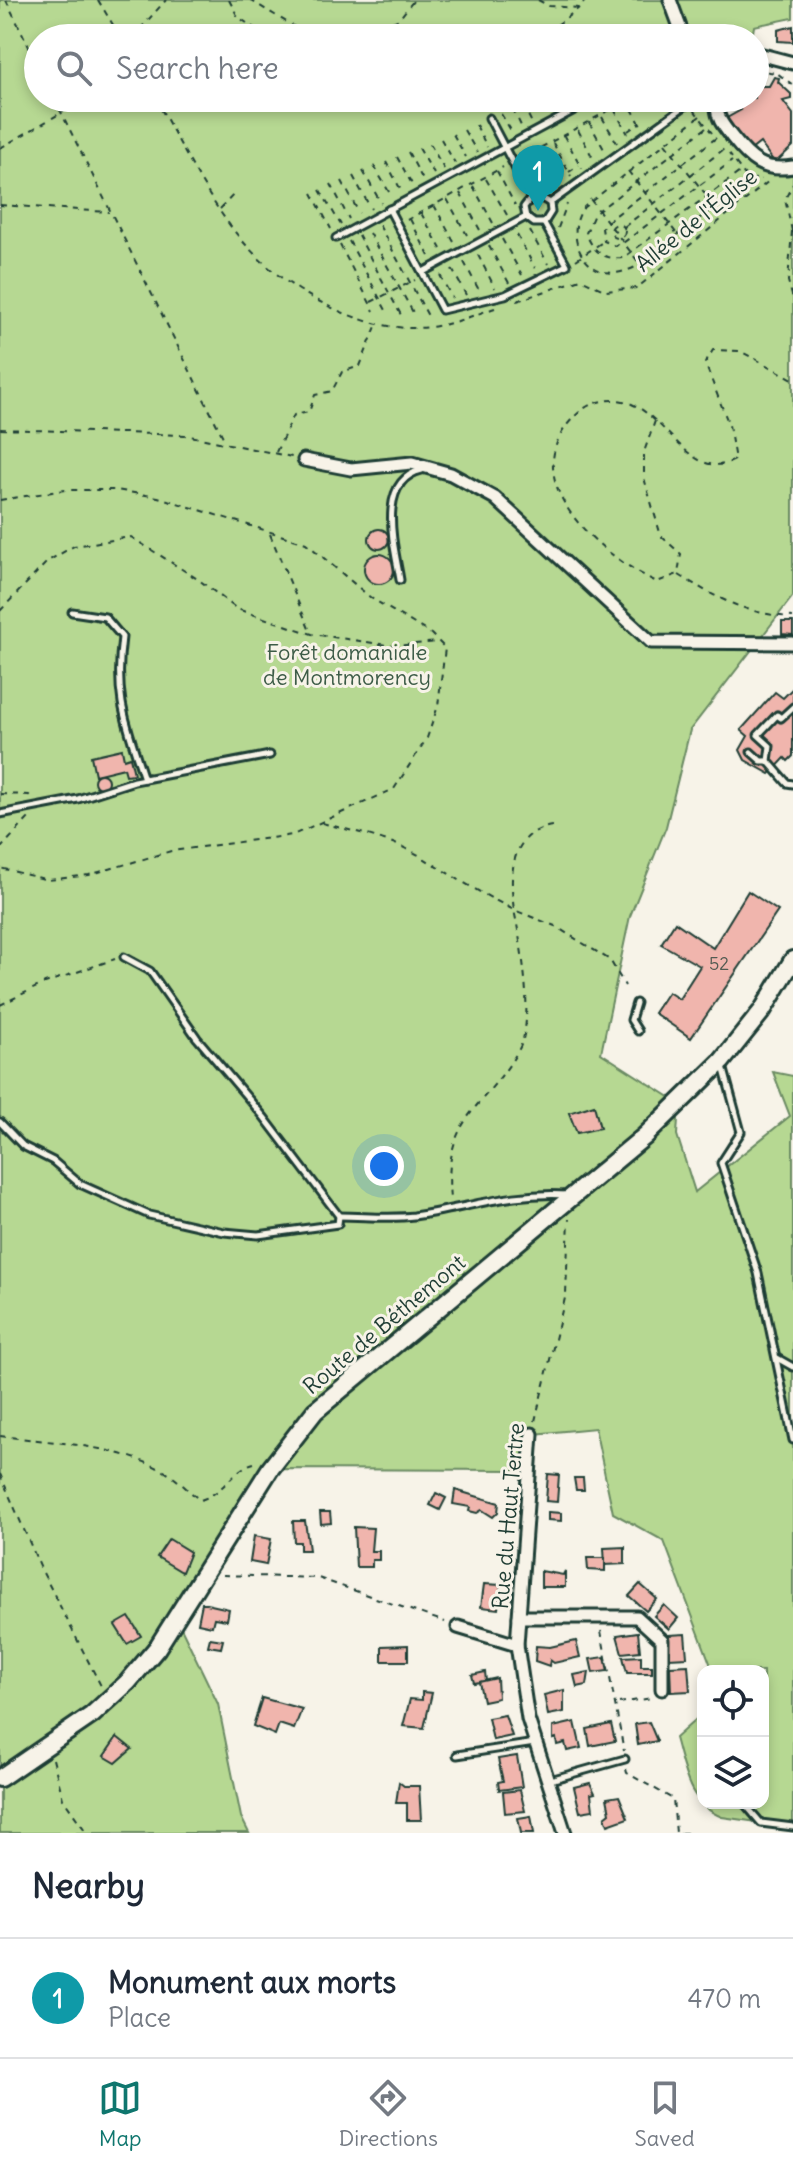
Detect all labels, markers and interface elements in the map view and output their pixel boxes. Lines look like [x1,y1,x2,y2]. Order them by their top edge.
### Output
search box [24,24,769,112]
icon: search [52,46,96,90]
text: Search here [116,49,279,87]
pin: 1 [512,145,564,211]
street label: Allée de l'Église [629,162,763,278]
park label: Forêt domaniale de Montmorency [263,638,431,691]
house number: 52 [709,952,729,975]
your location [364,1146,404,1186]
street label: Route de Béthemont [297,1248,471,1400]
street label: Rue du Haut Tertre [486,1422,530,1610]
map controls [697,1665,769,1809]
button: locate [697,1665,769,1737]
button: layers [697,1737,769,1809]
text: Nearby [32,1864,145,1907]
text: Monument aux morts [108,1963,396,2001]
text: 1 [53,1982,63,2015]
text: 470 m [687,1982,761,2015]
text: Place [108,2001,171,2034]
tab: Map [98,2076,142,2152]
tab: Directions [339,2076,438,2152]
tab: Saved [634,2076,695,2152]

